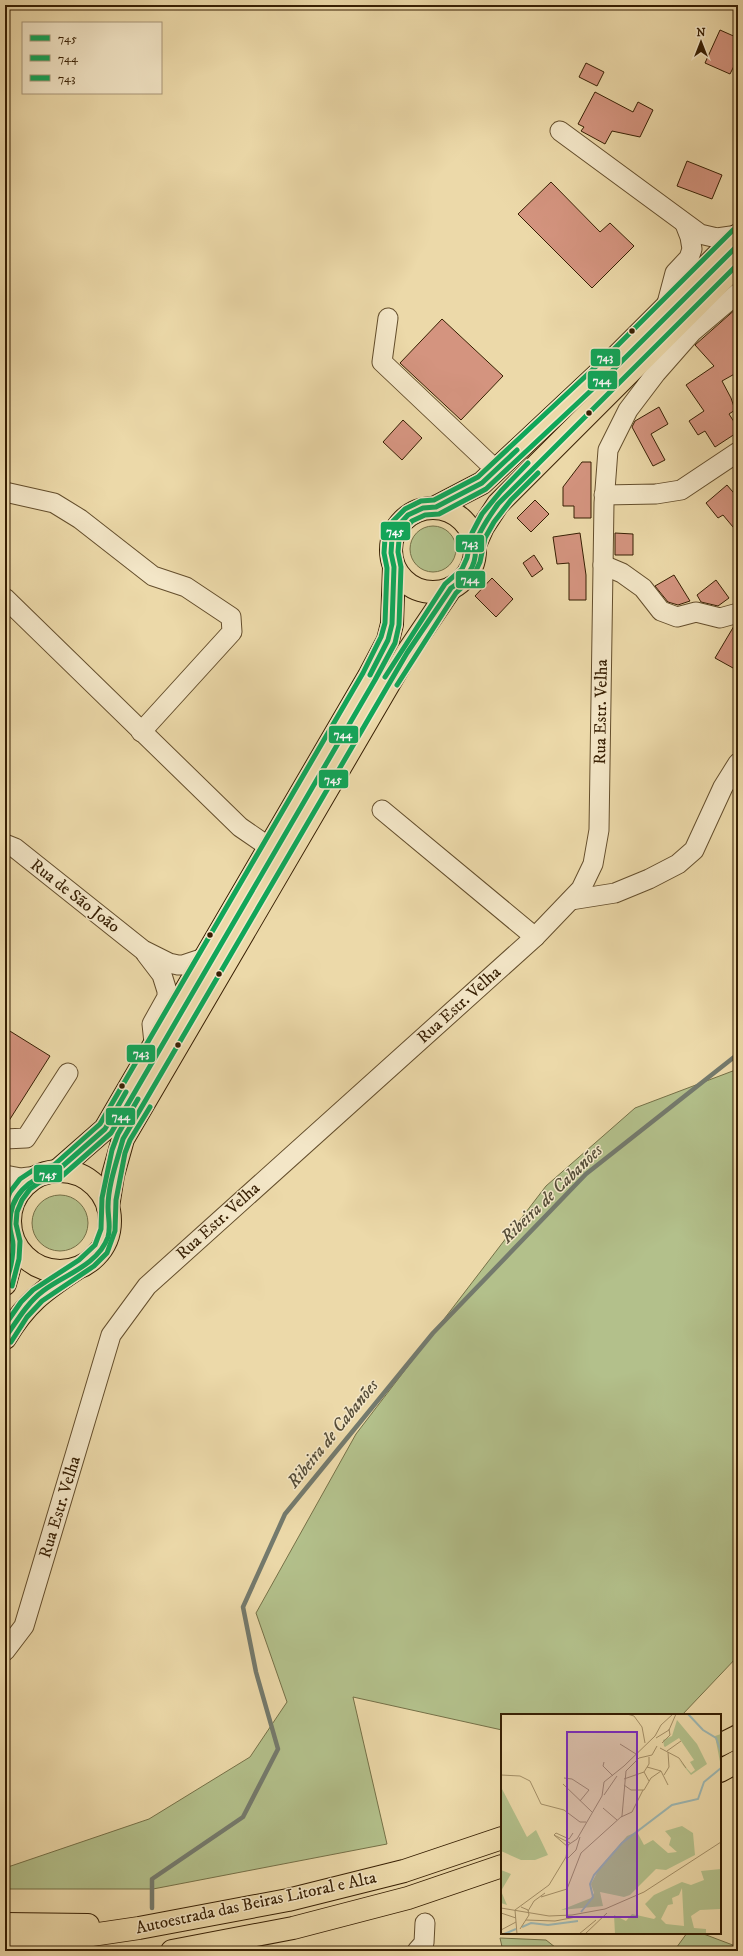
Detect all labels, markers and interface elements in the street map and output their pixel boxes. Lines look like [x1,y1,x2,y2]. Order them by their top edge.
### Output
legend [22,22,162,94]
north arrow [681,22,721,62]
text: N [696,26,706,40]
text: 745 [58,31,77,46]
text: 744 [58,51,79,66]
text: 743 [58,71,76,86]
unlabelled marker [627,326,637,336]
line badge: 743 [590,348,621,367]
text: 743 [597,351,613,365]
line badge: 744 [587,370,618,390]
text: 744 [593,374,612,388]
unlabelled marker [584,408,594,418]
line badge: 745 [380,521,411,541]
text: 745 [386,525,404,539]
line badge: 743 [455,534,485,553]
text: 743 [462,537,478,551]
line badge: 744 [455,570,486,589]
text: 744 [461,573,480,587]
street label: Rua Estr. Velha [589,658,613,765]
line badge: 744 [328,725,359,744]
text: 744 [334,728,353,742]
line badge: 745 [318,769,349,789]
text: 745 [324,773,342,787]
street label: Rua de São João [26,854,124,938]
unlabelled marker [205,930,215,940]
street label: Rua Estr. Velha [412,961,506,1048]
unlabelled marker [214,969,224,979]
unlabelled marker [173,1040,183,1050]
line badge: 743 [126,1044,156,1063]
text: 743 [133,1047,149,1061]
unlabelled marker [117,1081,127,1091]
line badge: 744 [105,1107,136,1126]
text: 744 [112,1110,131,1124]
water label: Ribeira de Cabanões [496,1139,608,1249]
line badge: 745 [33,1164,63,1183]
text: 745 [39,1168,57,1182]
street label: Rua Estr. Velha [171,1177,265,1264]
water label: Ribeira de Cabanões [282,1375,384,1494]
street label: Rua Estr. Velha [34,1453,86,1561]
inset map [501,1714,721,1934]
street label: Autoestrada das Beiras Litoral e Alta [134,1867,379,1939]

